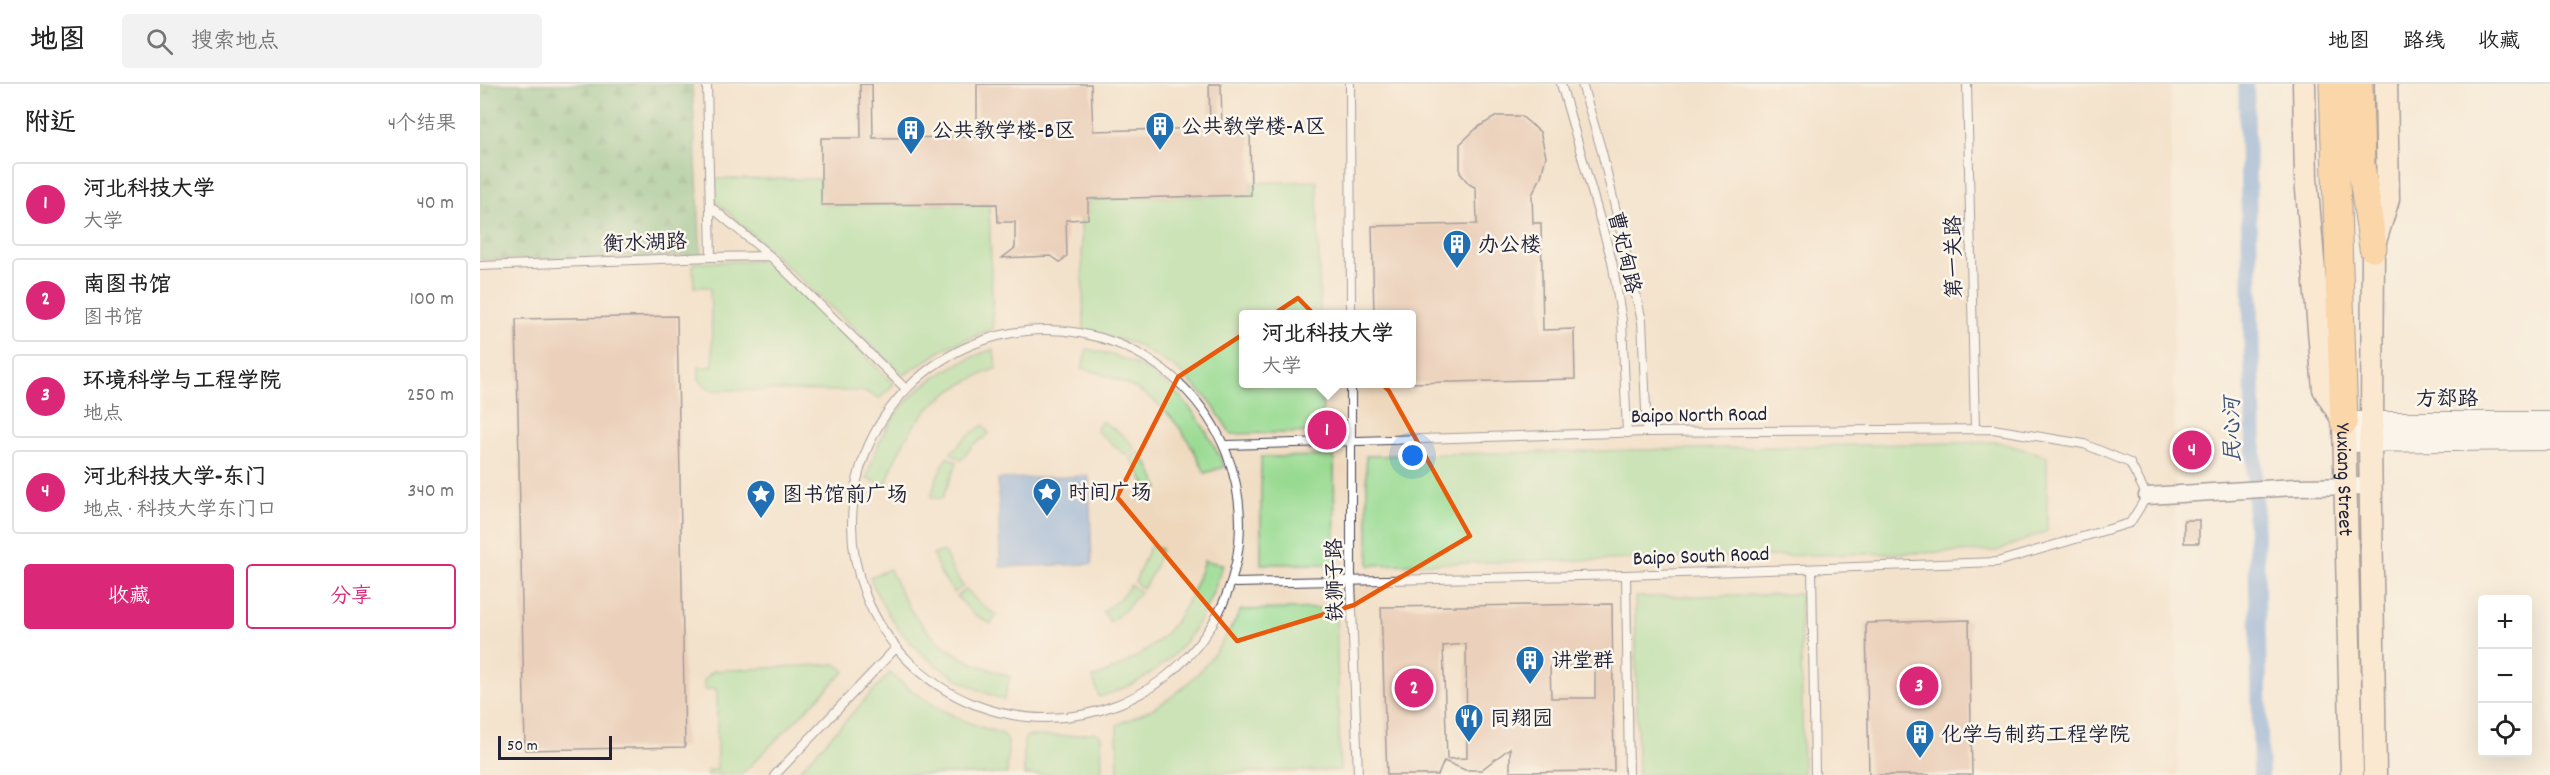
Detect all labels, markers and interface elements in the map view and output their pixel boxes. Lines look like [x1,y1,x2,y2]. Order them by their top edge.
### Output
search box [122,14,542,68]
text: 地图 [30,23,86,63]
icon: search [143,25,176,58]
text: 搜索地点 [191,27,279,58]
text: 地图 [2328,28,2370,58]
text: 路线 [2403,28,2445,58]
text: 收藏 [2478,28,2520,58]
text: 附近 [24,106,76,143]
building icon: 公共教学楼-A区 [1144,110,1176,152]
text: 4个结果 [388,111,456,139]
building icon: 公共教学楼-B区 [895,114,927,156]
place label: 公共教学楼-A区 [1181,114,1326,144]
place label: 公共教学楼-B区 [932,118,1075,148]
text: 河北科技大学 [83,175,215,206]
text: 1 [43,190,48,218]
text: 40 m [416,190,454,218]
street label: 曹妃甸路 [1598,208,1646,297]
text: 大学 [83,209,123,237]
street label: 第一关路 [1940,215,1972,299]
building icon: 办公楼 [1441,228,1473,270]
street label: 衡水湖路 [603,229,688,261]
place label: 办公楼 [1478,232,1541,262]
text: 南图书馆 [83,271,171,302]
text: 2 [41,286,50,314]
text: 100 m [410,286,454,314]
text: 图书馆 [83,305,143,333]
popup [1239,310,1416,388]
text: 河北科技大学 [1261,320,1394,351]
text: 大学 [1261,354,1301,382]
text: 环境科学与工程学院 [83,367,281,398]
text: 3 [41,382,50,410]
text: 250 m [407,382,454,410]
street label: 方郄路 [2416,386,2479,416]
water label: 民心河 [2218,394,2251,463]
text: 地点 [83,401,123,429]
street label: Baipo North Road [1631,401,1768,433]
pin: 1 [1308,408,1346,452]
street label: Yuxiang Street [2326,423,2359,537]
pin: 4 [2172,428,2212,472]
your location [1398,441,1427,470]
text: 河北科技大学-东门 [83,463,267,494]
place icon: 时间广场 [1031,476,1063,518]
text: 4 [41,478,50,506]
text: 340 m [408,478,454,506]
place icon: 图书馆前广场 [745,478,777,520]
place label: 时间广场 [1068,480,1152,510]
place label: 图书馆前广场 [782,482,908,512]
text: 地点 · 科技大学东门口 [83,497,277,525]
street label: 铁狮子路 [1321,538,1353,622]
street label: Baipo South Road [1632,541,1770,575]
button: 收藏 [24,564,234,629]
button: 分享 [246,564,456,629]
map controls [2478,595,2532,757]
button: + [2478,595,2532,649]
building icon: 讲堂群 [1514,644,1546,686]
place label: 讲堂群 [1551,648,1614,678]
button: − [2478,649,2532,703]
pin: 3 [1900,664,1938,708]
pin: 2 [1394,666,1434,710]
restaurant icon: 同翔园 [1453,702,1485,744]
button: locate [2478,703,2532,757]
place label: 同翔园 [1490,706,1553,736]
building icon: 化学与制药工程学院 [1904,718,1936,760]
place label: 化学与制药工程学院 [1941,722,2130,752]
scale bar [498,733,612,760]
text: 50 m [507,735,538,758]

